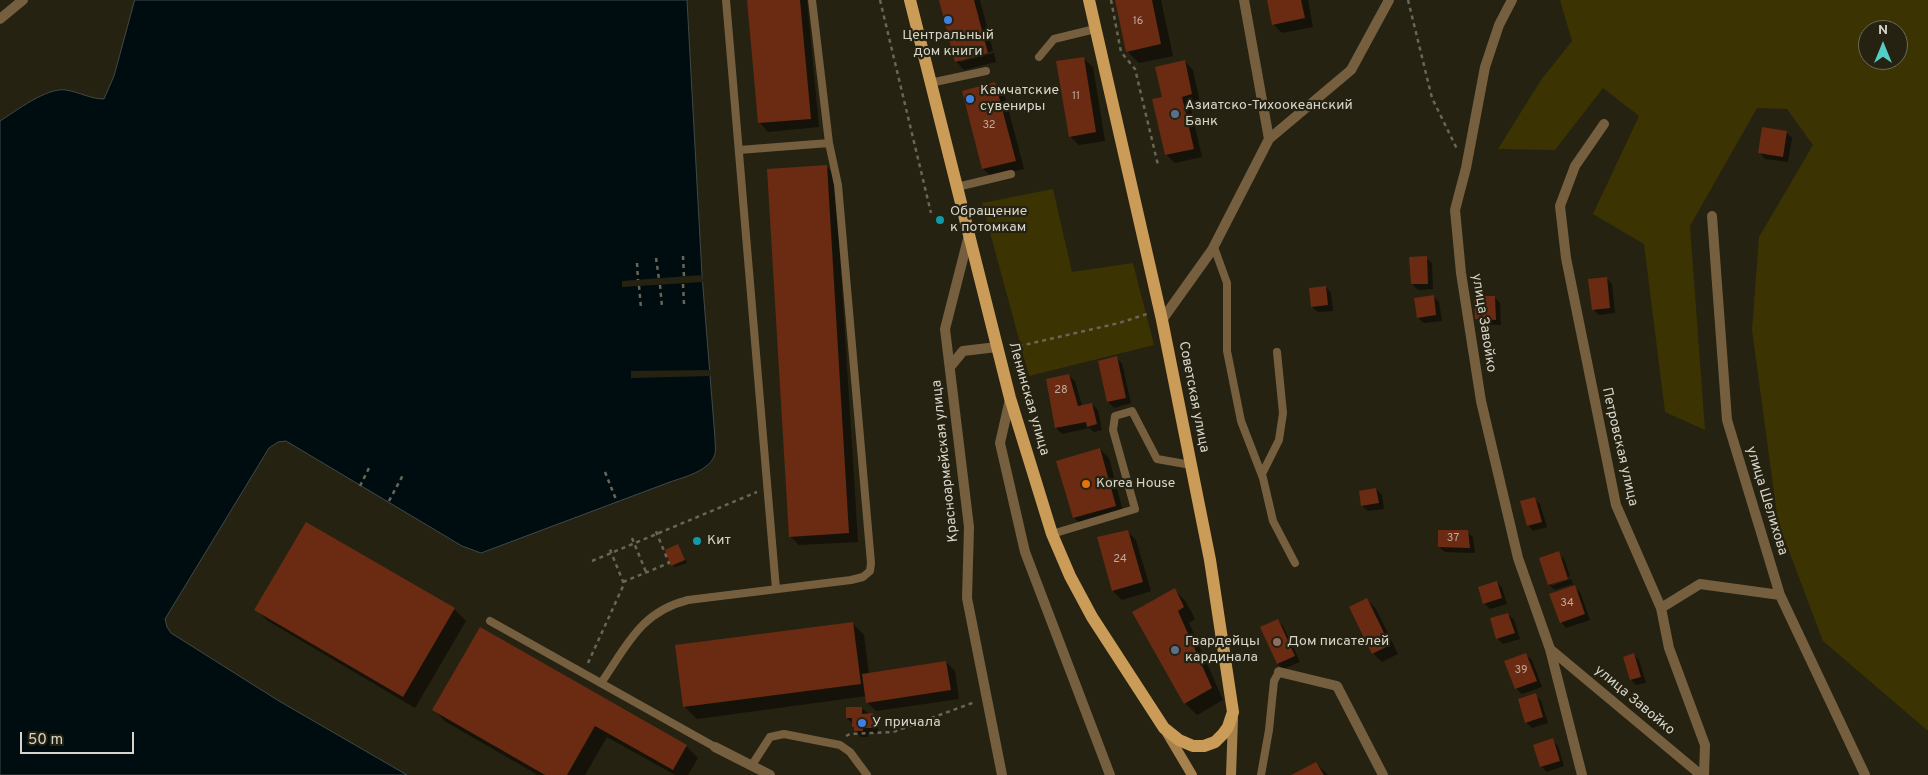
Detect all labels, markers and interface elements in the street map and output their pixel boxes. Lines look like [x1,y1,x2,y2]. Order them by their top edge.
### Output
marker: Центральный дом книги [942,14,954,26]
house number: 16 [1133,15,1143,29]
north arrow [1858,20,1908,70]
text: N [1878,22,1888,39]
place label: Центральный дом книги [902,28,994,60]
place label: Камчатские сувениры [980,83,1059,115]
house number: 11 [1072,90,1080,104]
marker: Камчатские сувениры [964,93,976,105]
place label: Азиатско-Тихоокеанский Банк [1185,98,1353,130]
marker: Азиатско-Тихоокеанский Банк [1169,108,1181,120]
house number: 32 [982,119,996,133]
place label: Обращение к потомкам [950,204,1027,236]
marker: Обращение к потомкам [934,214,946,226]
street label: улица Завойко [1467,272,1499,374]
street label: Ленинская улица [1004,340,1052,458]
street label: Советская улица [1174,340,1212,454]
street label: Красноармейская улица [929,379,963,543]
house number: 28 [1054,384,1068,398]
street label: Петровская улица [1597,386,1641,508]
street label: улица Шелихова [1741,444,1791,558]
place label: Korea House [1096,476,1175,492]
marker: Korea House [1080,478,1092,490]
house number: 37 [1447,532,1459,546]
place label: Кит [707,533,731,549]
marker: Кит [691,535,703,547]
house number: 24 [1113,553,1127,567]
house number: 34 [1560,597,1574,611]
place label: Гвардейцы кардинала [1185,634,1260,666]
place label: Дом писателей [1287,634,1389,650]
marker: Дом писателей [1271,636,1283,648]
marker: Гвардейцы кардинала [1169,644,1181,656]
street label: улица Завойко [1590,663,1678,739]
house number: 39 [1515,664,1527,678]
place label: У причала [872,715,941,731]
marker: У причала [856,717,868,729]
scale bar [22,722,136,754]
text: 50 m [28,731,63,750]

